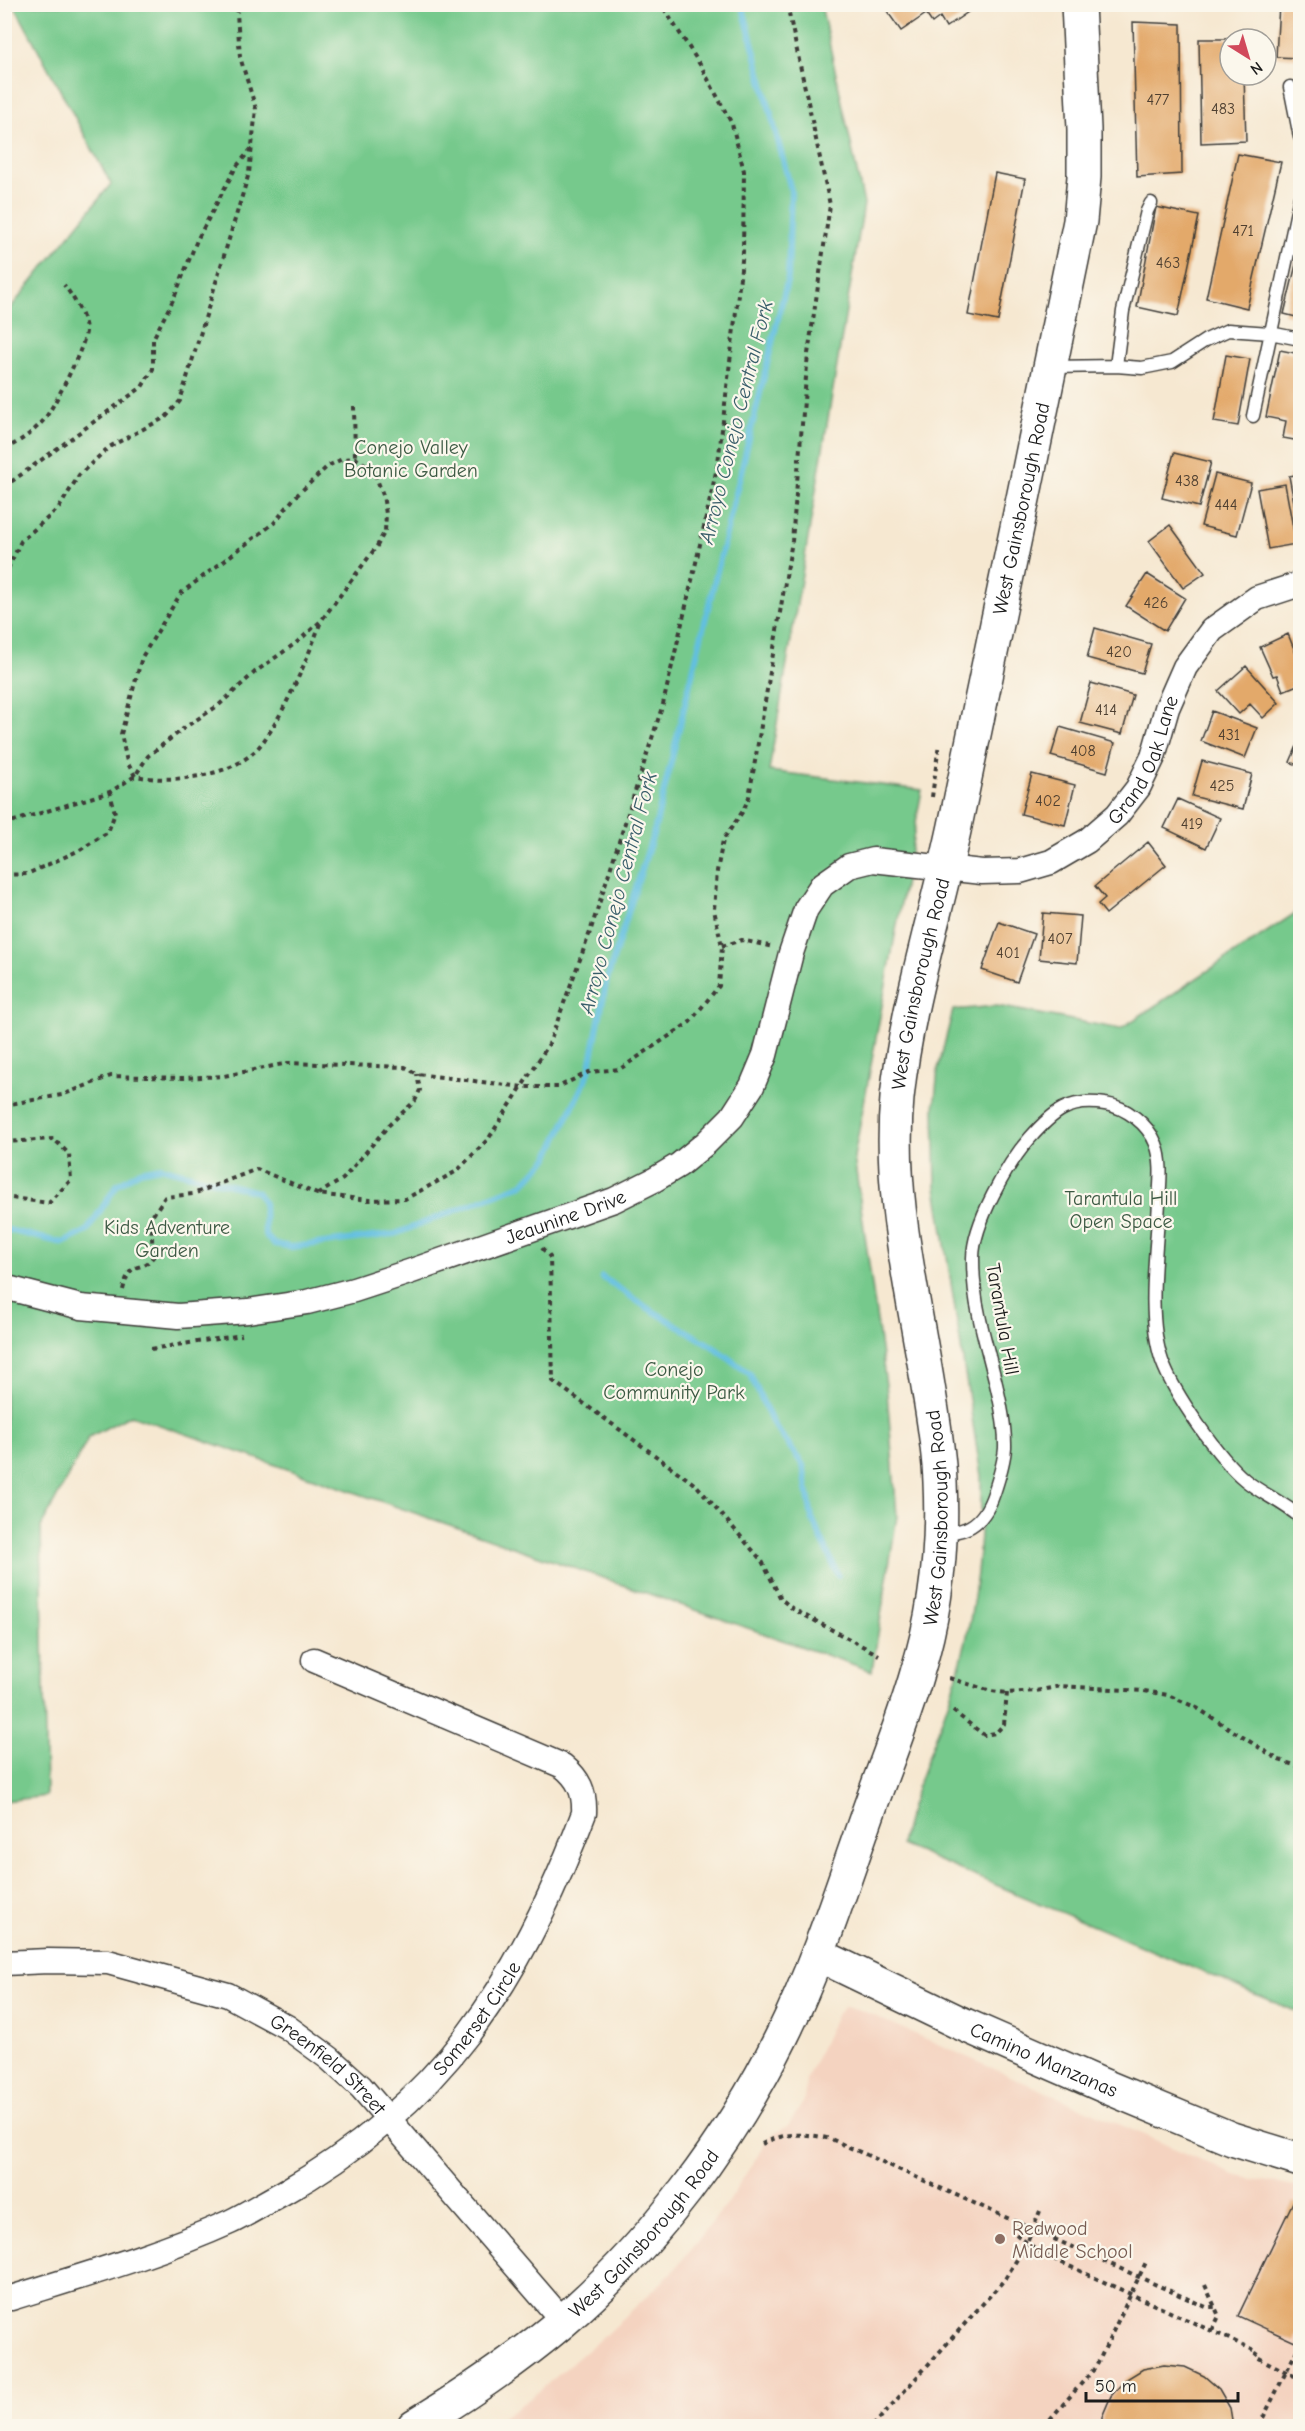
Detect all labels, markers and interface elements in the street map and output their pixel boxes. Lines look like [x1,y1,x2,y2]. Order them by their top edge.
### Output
north arrow [1218,27,1278,87]
text: N [1247,58,1266,79]
house number: 477 [1147,91,1170,109]
house number: 483 [1211,100,1235,118]
house number: 471 [1232,222,1254,240]
house number: 463 [1156,254,1180,272]
water label: Arroyo Conejo Central Fork [694,297,778,547]
street label: West Gainsborough Road [988,400,1055,617]
park label: Conejo Valley Botanic Garden [344,436,478,482]
house number: 438 [1175,472,1199,490]
house number: 444 [1214,496,1238,514]
house number: 426 [1144,594,1168,612]
house number: 420 [1106,643,1132,661]
street label: Grand Oak Lane [1103,692,1183,830]
house number: 414 [1095,701,1117,719]
house number: 431 [1218,726,1240,744]
house number: 408 [1070,742,1096,760]
water label: Arroyo Conejo Central Fork [574,768,662,1018]
house number: 425 [1210,777,1234,795]
house number: 402 [1035,792,1061,810]
house number: 419 [1181,815,1203,833]
street label: West Gainsborough Road [887,876,955,1091]
house number: 407 [1047,930,1073,948]
house number: 401 [996,944,1020,962]
street label: Jeaunine Drive [502,1185,630,1249]
park label: Tarantula Hill Open Space [1065,1187,1177,1233]
park label: Kids Adventure Garden [104,1216,230,1262]
street label: Tarantula Hill [981,1261,1024,1377]
park label: Conejo Community Park [603,1358,745,1404]
street label: West Gainsborough Road [918,1408,953,1628]
street label: Somerset Circle [428,1957,526,2080]
street label: Greenfield Street [266,2009,391,2120]
street label: Camino Manzanas [966,2018,1121,2102]
street label: West Gainsborough Road [564,2145,724,2323]
place label: Redwood Middle School [1012,2217,1133,2263]
marker: Redwood Middle School [993,2232,1007,2246]
scale bar [1086,2365,1238,2403]
text: 50 m [1095,2376,1137,2397]

